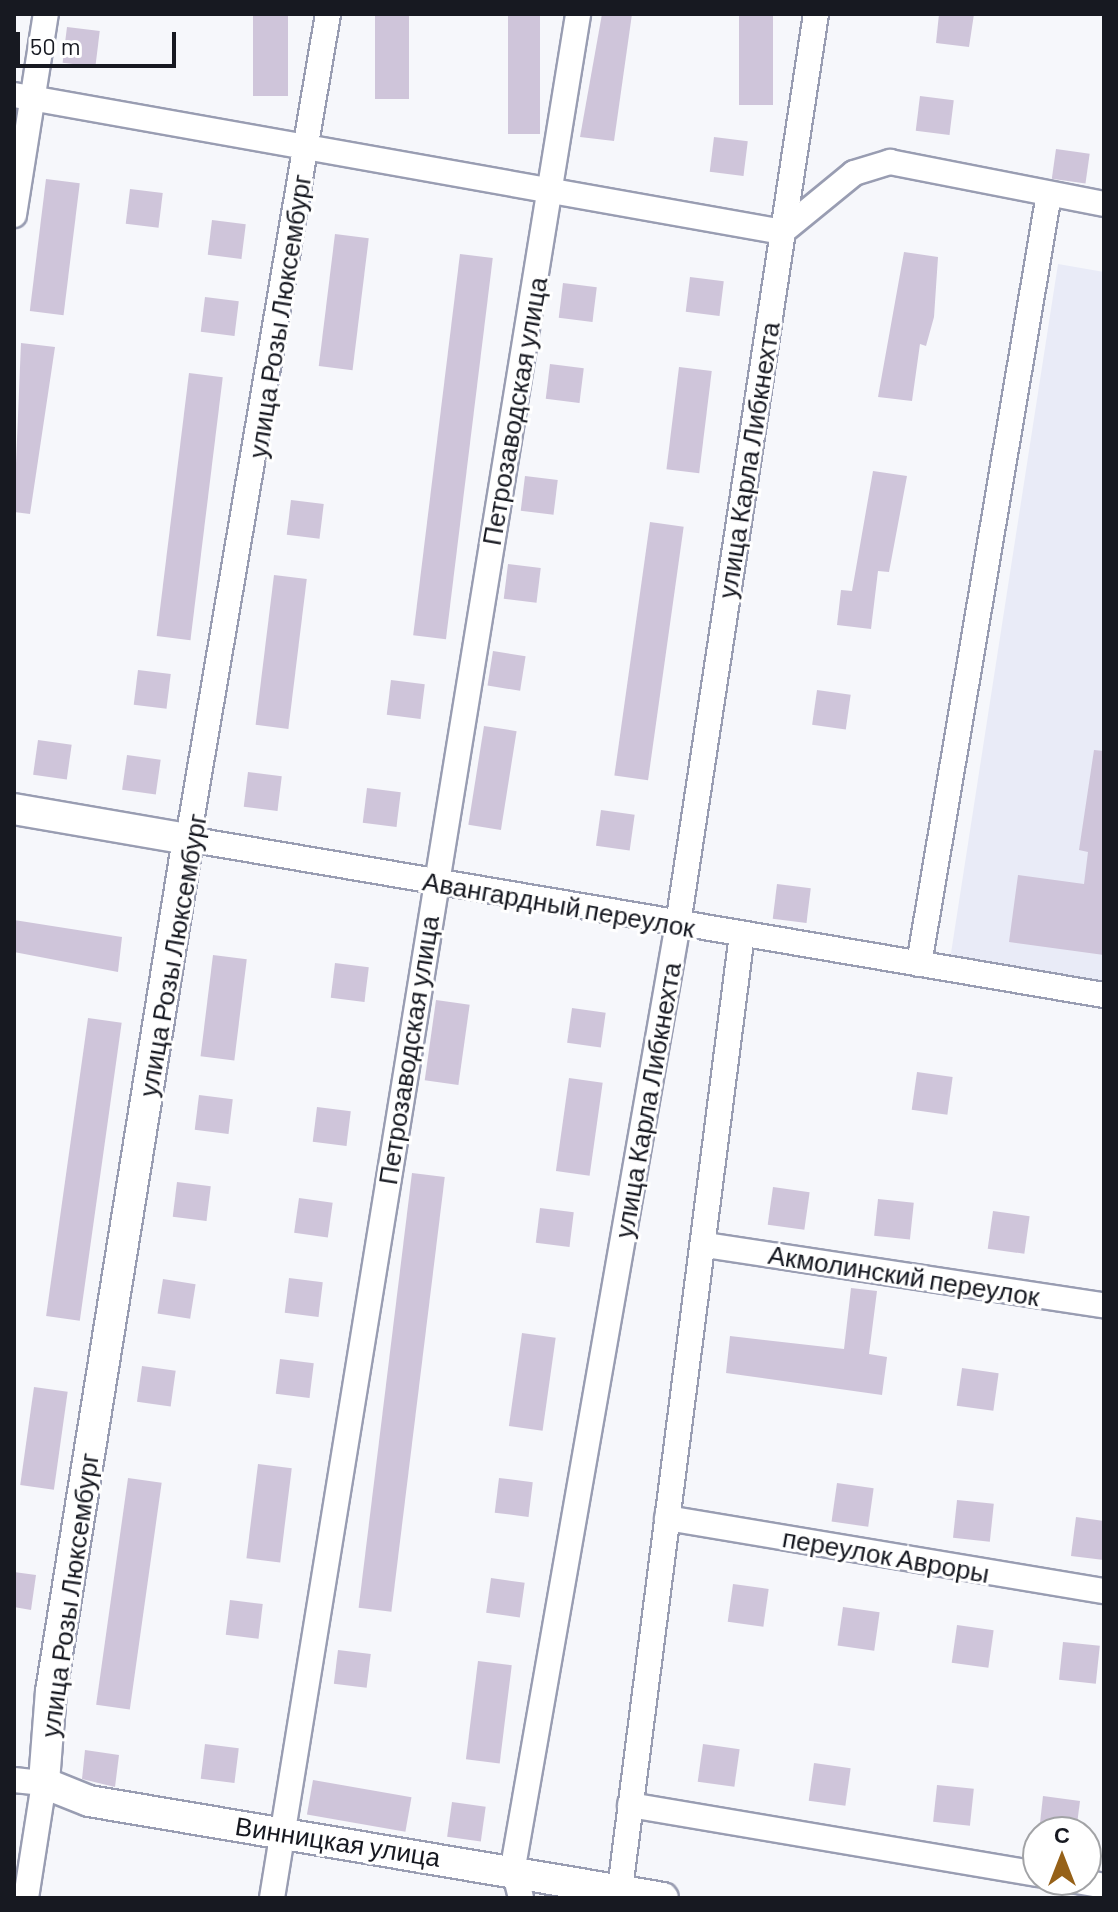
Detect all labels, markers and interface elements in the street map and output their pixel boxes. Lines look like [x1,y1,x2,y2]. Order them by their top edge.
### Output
scale bar [20,16,180,66]
text: 50 m [30,31,81,60]
street label: улица Розы Люксембург [241,172,317,460]
street label: Петрозаводская улица [475,274,553,548]
street label: улица Карла Либкнехта [711,319,785,601]
street label: улица Розы Люксембург [132,811,212,1099]
street label: Авангардный переулок [421,865,697,943]
street label: Петрозаводская улица [371,913,445,1187]
street label: улица Карла Либкнехта [607,960,687,1240]
street label: Акмолинский переулок [766,1238,1042,1312]
street label: улица Розы Люксембург [34,1451,104,1739]
street label: переулок Авроры [780,1521,992,1589]
street label: Винницкая улица [233,1809,443,1873]
north arrow [1022,1816,1102,1896]
text: С [1054,1821,1070,1847]

